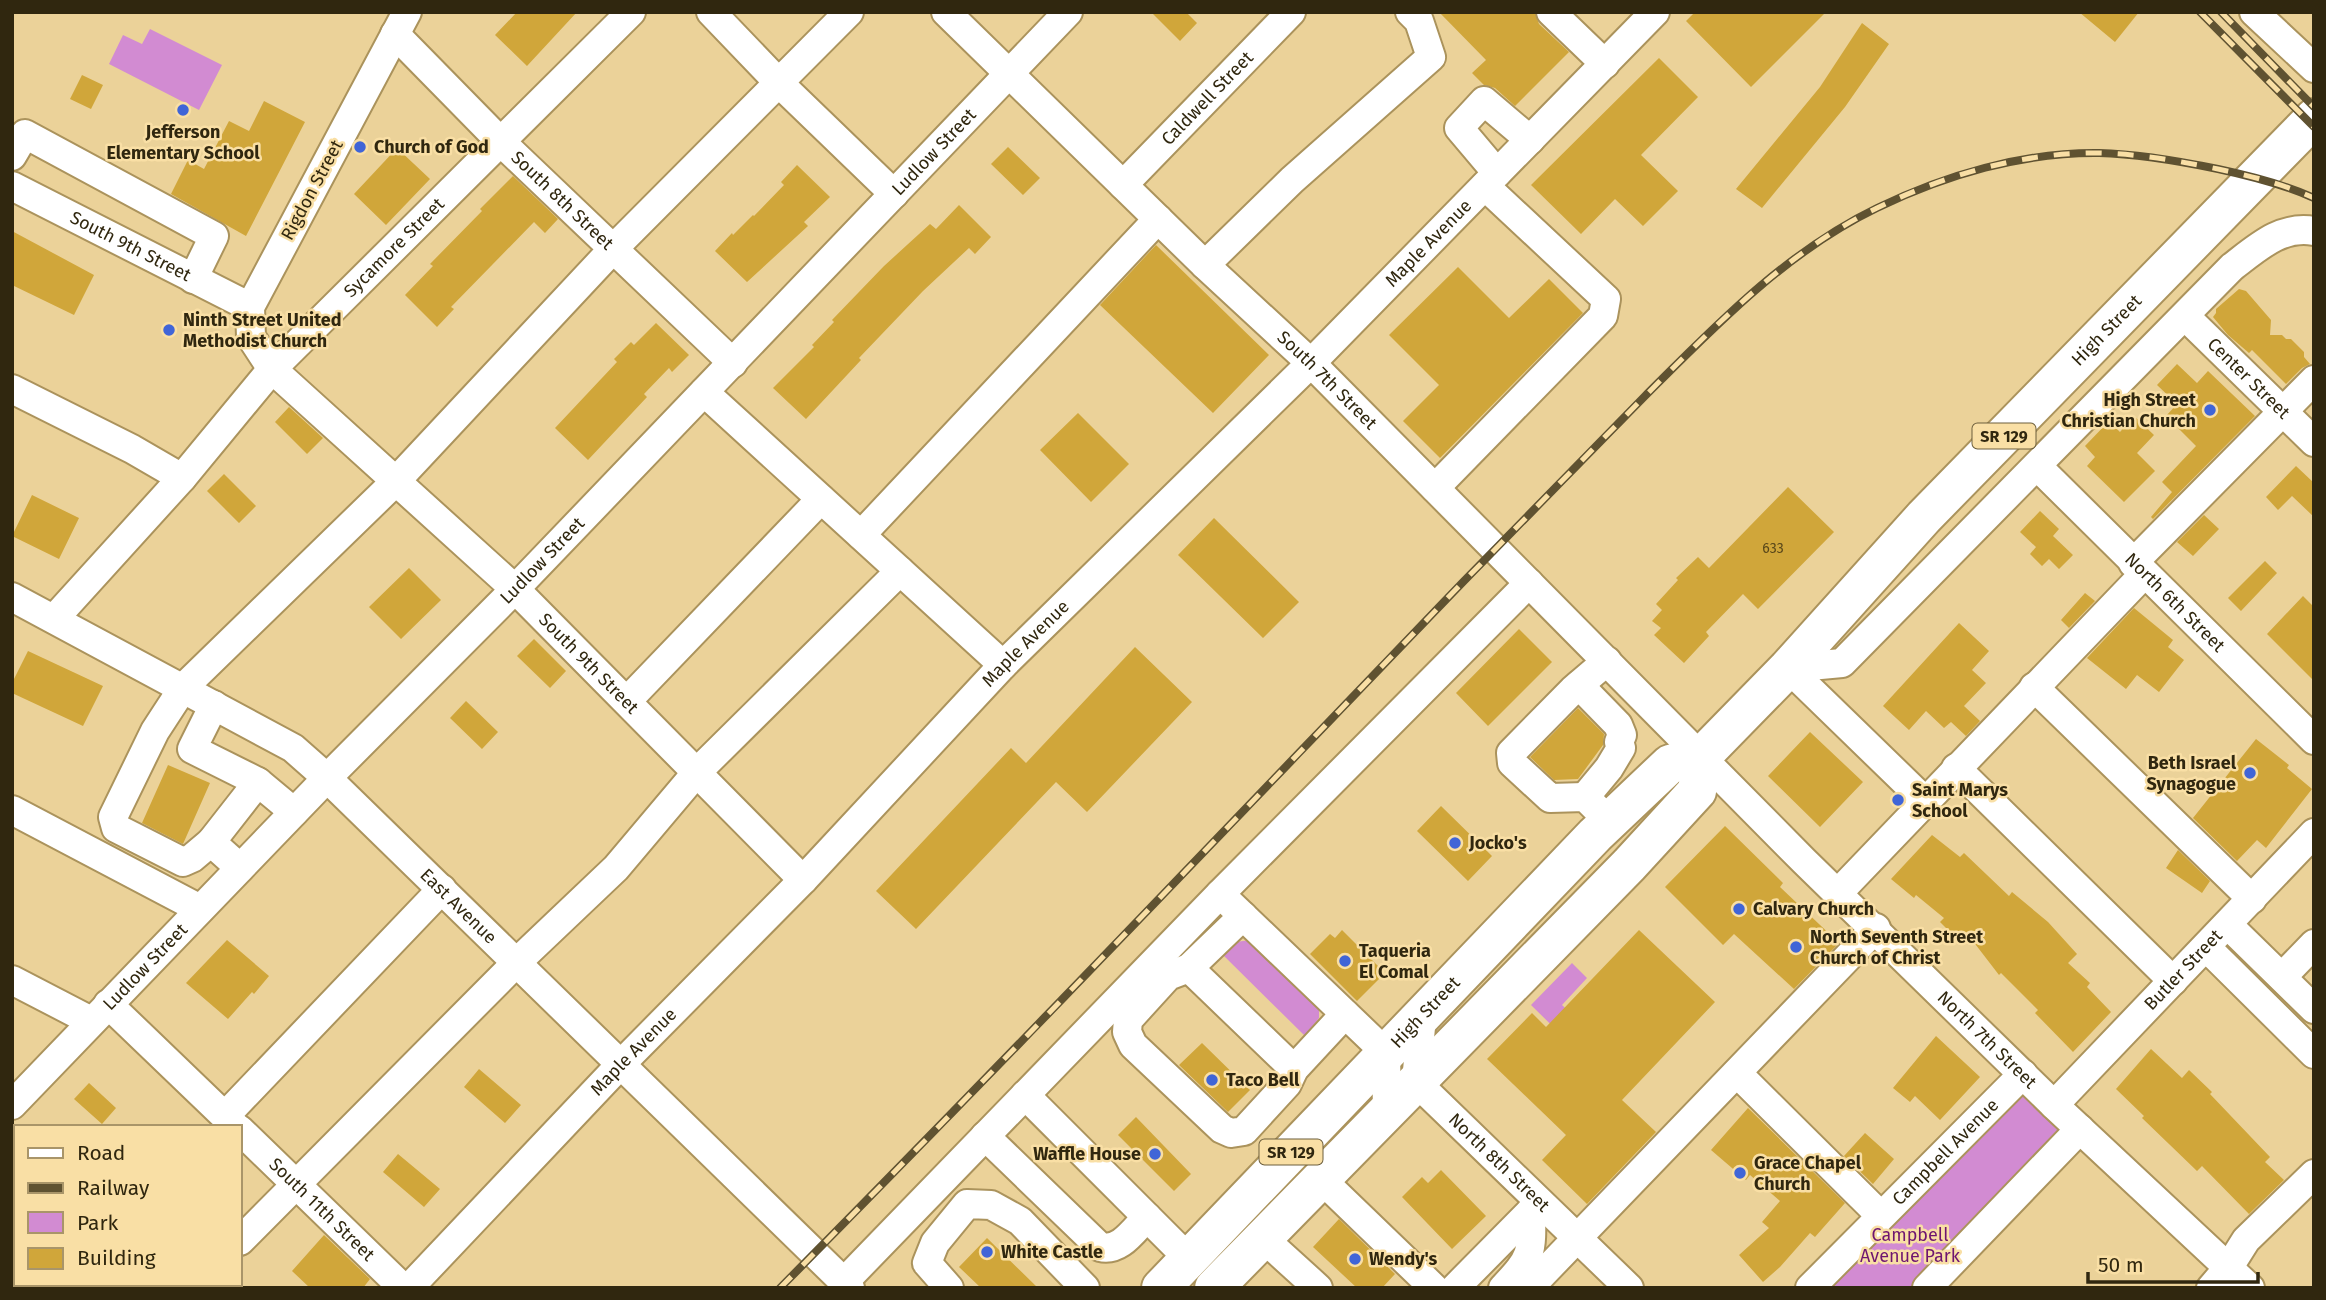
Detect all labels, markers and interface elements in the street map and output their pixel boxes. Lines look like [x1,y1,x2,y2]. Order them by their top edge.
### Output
street label: Caldwell Street [1157,46,1258,150]
marker: Jefferson Elementary School [175,102,191,118]
street label: Ludlow Street [887,103,981,200]
place label: Jefferson Elementary School [106,121,260,164]
street label: Rigdon Street [276,136,348,244]
place label: Church of God [374,136,489,158]
marker: Church of God [352,139,368,155]
street label: South 8th Street [506,146,619,255]
street label: Sycamore Street [339,193,449,302]
street label: Maple Avenue [1381,195,1476,292]
street label: South 9th Street [66,206,195,286]
street label: High Street [2067,290,2147,370]
place label: Ninth Street United Methodist Church [183,309,342,352]
marker: Ninth Street United Methodist Church [161,322,177,338]
street label: South 7th Street [1273,326,1382,435]
street label: Center Street [2203,333,2295,424]
place label: High Street Christian Church [2061,389,2197,432]
marker: High Street Christian Church [2202,402,2218,418]
road number: SR 129 [1972,424,2036,448]
street label: Ludlow Street [495,512,589,609]
house number: 633 [1762,540,1784,557]
street label: North 6th Street [2120,548,2230,657]
street label: Maple Avenue [977,595,1074,691]
street label: South 9th Street [534,609,644,719]
place label: Beth Israel Synagogue [2146,752,2237,795]
marker: Beth Israel Synagogue [2242,765,2258,781]
place label: Saint Marys School [1912,779,2008,822]
marker: Saint Marys School [1890,792,1906,808]
place label: Jocko's [1468,832,1527,854]
marker: Jocko's [1447,835,1463,851]
street label: East Avenue [416,864,501,948]
place label: Calvary Church [1753,898,1874,920]
marker: Calvary Church [1731,901,1747,917]
street label: Ludlow Street [98,918,192,1015]
street label: Butler Street [2140,925,2227,1015]
place label: North Seventh Street Church of Christ [1810,926,1984,969]
marker: North Seventh Street Church of Christ [1788,939,1804,955]
place label: Taqueria El Comal [1359,940,1431,983]
marker: Taqueria El Comal [1337,953,1353,969]
street label: High Street [1386,971,1465,1053]
street label: North 7th Street [1933,986,2042,1093]
street label: Maple Avenue [586,1003,681,1100]
place label: Taco Bell [1226,1069,1300,1091]
marker: Taco Bell [1204,1072,1220,1088]
street label: Campbell Avenue [1888,1094,2003,1210]
street label: North 8th Street [1444,1109,1555,1217]
legend [14,1125,242,1286]
text: Road [77,1140,125,1166]
road number: SR 129 [1260,1140,1322,1164]
place label: Waffle House [1033,1143,1141,1165]
marker: Waffle House [1147,1146,1163,1162]
place label: Grace Chapel Church [1754,1152,1862,1195]
street label: South 11th Street [264,1153,380,1266]
marker: Grace Chapel Church [1732,1165,1748,1181]
text: Railway [77,1175,150,1201]
text: Park [77,1210,119,1236]
park label: Campbell Avenue Park [1860,1224,1961,1267]
scale bar [2088,1240,2258,1284]
place label: White Castle [1001,1241,1103,1263]
marker: White Castle [979,1244,995,1260]
text: Building [77,1245,156,1271]
place label: Wendy's [1369,1248,1438,1270]
marker: Wendy's [1347,1251,1363,1267]
text: 50 m [2098,1252,2144,1278]

